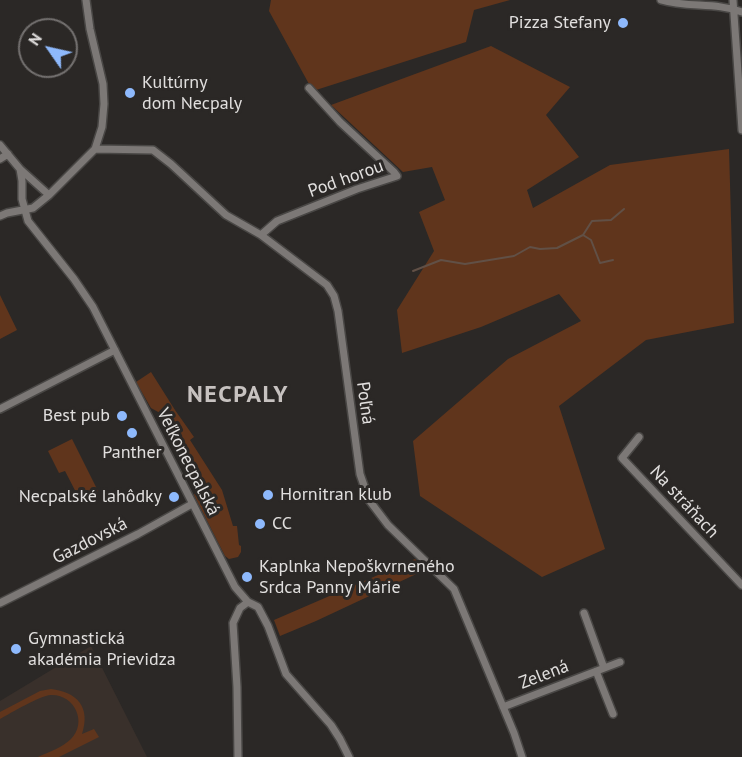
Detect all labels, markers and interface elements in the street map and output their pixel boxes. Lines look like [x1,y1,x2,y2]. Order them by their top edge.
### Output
place label: Pizza Stefany [509,12,611,34]
marker: Pizza Stefany [616,16,630,30]
north arrow [18,18,78,78]
text: N [24,29,46,49]
place label: Kultúrny dom Necpaly [142,72,242,115]
marker: Kultúrny dom Necpaly [123,86,137,100]
street label: Pod horou [305,155,387,203]
street label: Poľná [351,380,379,426]
district label: NECPALY [187,381,289,409]
place label: Best pub [43,405,110,427]
street label: Veľkonecpalská [152,405,224,519]
marker: Best pub [115,409,129,423]
marker: Panther [125,426,139,440]
place label: Panther [102,442,162,464]
street label: Na stráňach [645,461,723,543]
place label: Hornitran klub [280,484,392,506]
place label: Necpalské lahôdky [19,486,162,508]
marker: Hornitran klub [261,488,275,502]
marker: Necpalské lahôdky [167,490,181,504]
street label: Gazdovská [49,513,131,569]
place label: CC [272,513,292,535]
marker: CC [253,517,267,531]
place label: Kaplnka Nepoškvrneného Srdca Panny Márie [259,556,455,598]
marker: Kaplnka Nepoškvrneného Srdca Panny Márie [240,570,254,584]
place label: Gymnastická akadémia Prievidza [28,628,176,670]
marker: Gymnastická akadémia Prievidza [9,642,23,656]
street label: Zelená [516,656,572,694]

